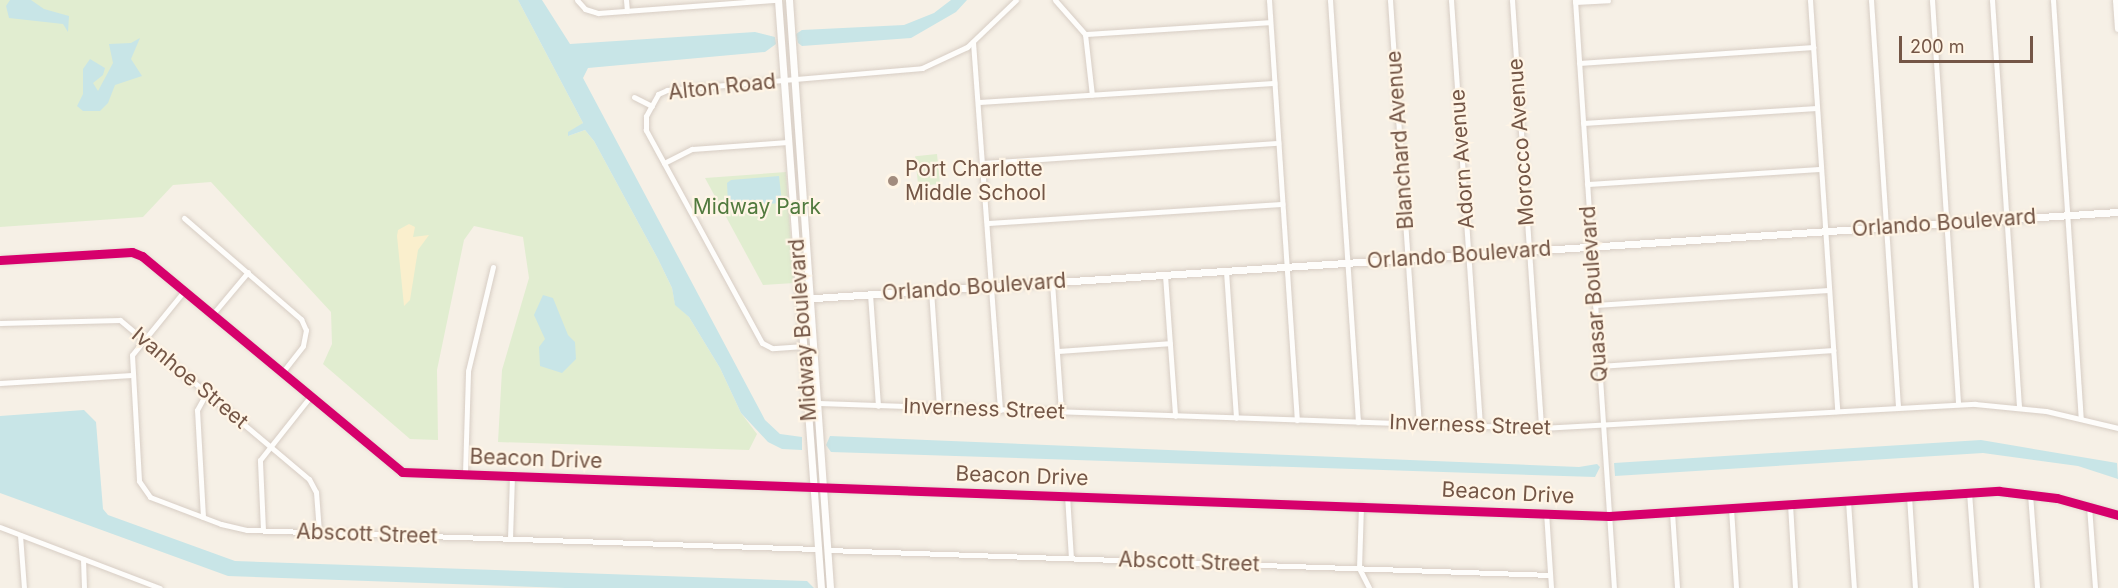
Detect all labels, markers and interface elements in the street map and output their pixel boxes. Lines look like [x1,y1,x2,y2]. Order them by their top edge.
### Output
scale bar [1902,24,2036,62]
text: 200 m [1910,36,1965,57]
street label: Blanchard Avenue [1381,50,1419,230]
street label: Morocco Avenue [1503,57,1539,227]
street label: Alton Road [667,69,777,105]
street label: Adorn Avenue [1445,88,1479,230]
place label: Port Charlotte Middle School [905,156,1046,206]
marker: Port Charlotte Middle School [886,174,900,188]
park label: Midway Park [693,194,821,220]
street label: Orlando Boulevard [1851,204,2037,242]
street label: Quasar Boulevard [1575,205,1613,383]
street label: Orlando Boulevard [1366,236,1552,274]
street label: Midway Boulevard [784,238,822,422]
street label: Orlando Boulevard [881,268,1067,306]
street label: Ivanhoe Street [127,322,253,434]
street label: Inverness Street [903,394,1065,424]
street label: Inverness Street [1389,410,1551,440]
street label: Beacon Drive [469,444,603,474]
street label: Beacon Drive [955,461,1089,491]
street label: Beacon Drive [1441,477,1575,509]
street label: Abscott Street [296,519,438,549]
street label: Abscott Street [1118,547,1260,577]

